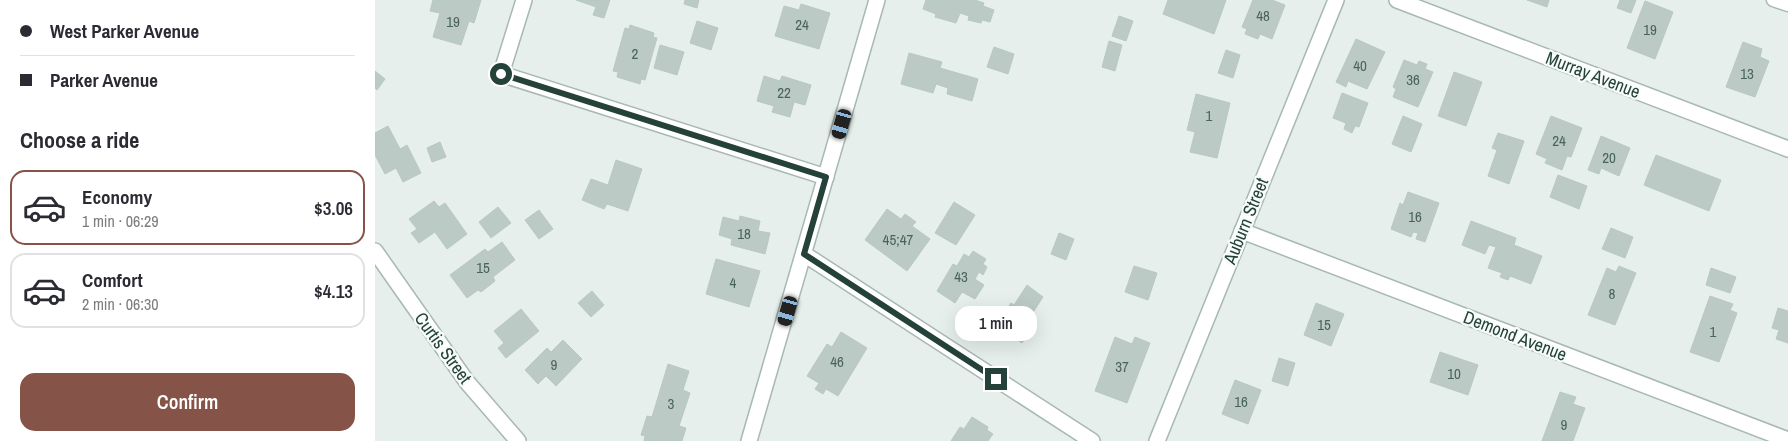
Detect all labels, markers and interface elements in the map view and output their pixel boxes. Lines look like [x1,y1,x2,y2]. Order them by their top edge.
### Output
house number: 48 [1256,5,1270,26]
house number: 19 [446,11,460,32]
house number: 24 [795,14,809,35]
text: West Parker Avenue [50,18,199,44]
house number: 19 [1643,19,1657,40]
house number: 2 [632,43,639,64]
street label: Murray Avenue [1542,45,1644,104]
house number: 40 [1353,55,1367,76]
route start [490,63,512,85]
house number: 13 [1740,63,1754,84]
text: Parker Avenue [50,67,158,93]
house number: 36 [1406,69,1420,90]
house number: 22 [777,82,791,103]
house number: 1 [1206,105,1213,126]
car [830,108,853,140]
text: Choose a ride [20,125,139,155]
house number: 24 [1552,130,1566,151]
house number: 20 [1602,147,1616,168]
street label: Auburn Street [1217,174,1274,269]
text: Economy [82,184,152,210]
icon: car [22,185,67,230]
text: $3.06 [314,195,353,221]
house number: 16 [1408,206,1422,227]
text: 1 min · 06:29 [82,210,159,232]
house number: 18 [737,223,751,244]
house number: 45;47 [883,229,914,250]
house number: 15 [476,257,490,278]
house number: 43 [954,266,968,287]
text: Comfort [82,267,143,293]
icon: car [22,268,67,313]
house number: 4 [730,272,737,293]
text: $4.13 [314,278,353,304]
house number: 8 [1609,283,1616,304]
text: 2 min · 06:30 [82,293,159,315]
car [776,295,799,327]
street label: Demond Avenue [1460,304,1570,367]
callout: 1 min [955,306,1037,342]
street label: Curtis Street [409,307,478,389]
text: 1 min [979,312,1013,334]
house number: 15 [1317,314,1331,335]
house number: 1 [1710,321,1717,342]
house number: 46 [830,351,844,372]
house number: 9 [551,354,558,375]
house number: 37 [1115,356,1129,377]
house number: 10 [1447,363,1461,384]
route end [985,368,1007,390]
button: Confirm [20,373,355,431]
house number: 16 [1234,391,1248,412]
house number: 3 [668,393,675,414]
house number: 9 [1561,414,1568,435]

